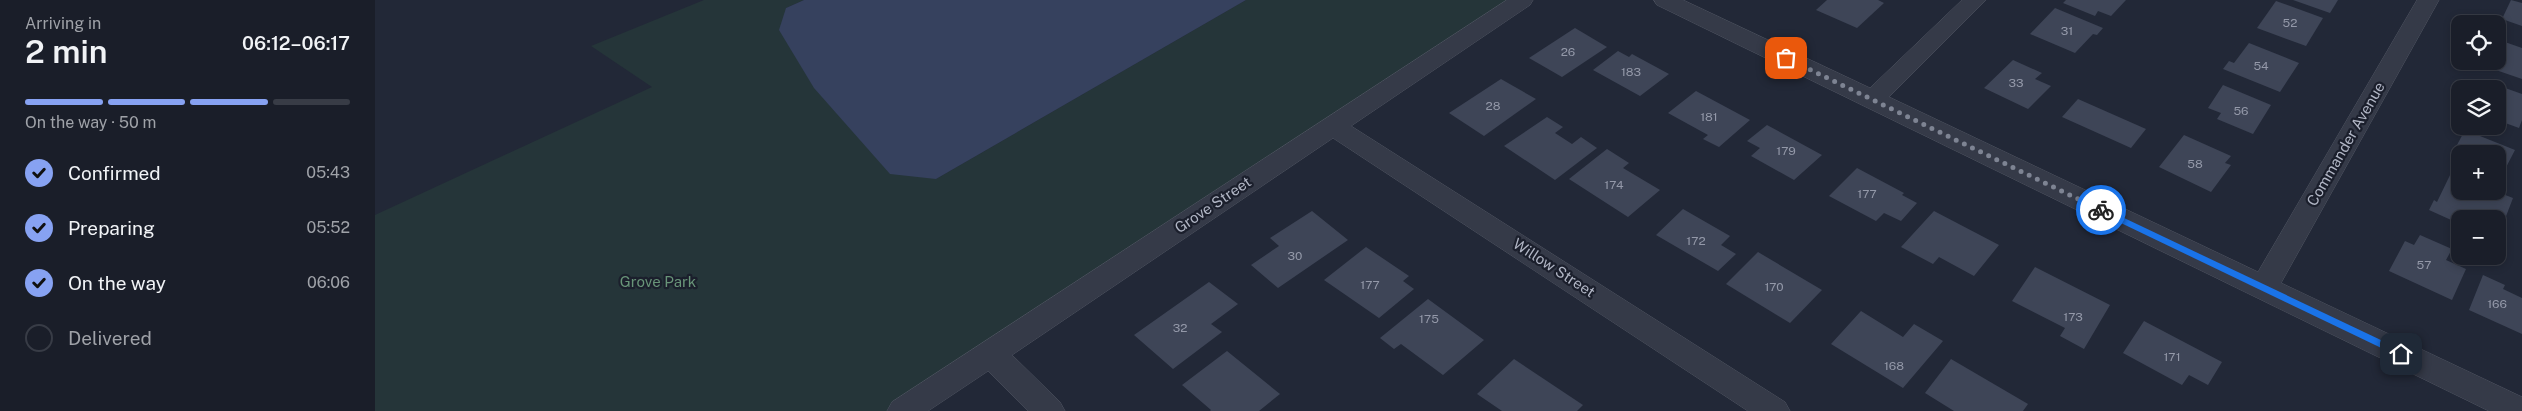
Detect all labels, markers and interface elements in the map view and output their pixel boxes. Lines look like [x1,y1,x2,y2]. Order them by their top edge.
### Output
text: Arriving in [25,14,101,33]
map controls [2451,15,2506,265]
button: locate [2451,15,2506,70]
house number: 52 [2283,16,2297,30]
house number: 31 [2061,24,2073,38]
text: 06:12–06:17 [242,32,350,54]
text: 2 min [25,33,108,70]
pin [1765,37,1807,79]
icon: bag [1772,44,1800,72]
house number: 26 [1561,45,1575,59]
house number: 54 [2253,59,2269,73]
house number: 183 [1621,65,1641,79]
house number: 33 [2008,76,2024,90]
street label: Commander Avenue [2303,79,2388,209]
button: layers [2451,80,2506,135]
house number: 28 [1486,99,1501,113]
house number: 56 [2233,104,2249,118]
house number: 181 [1700,110,1718,124]
text: On the way · 50 m [25,113,156,132]
house number: 179 [1776,144,1796,158]
button: + [2451,145,2506,200]
house number: 58 [2187,157,2203,171]
icon: check [25,159,53,187]
text: Confirmed [68,162,161,184]
text: 05:43 [306,163,350,182]
street label: Grove Street [1171,173,1254,236]
house number: 174 [1604,178,1624,192]
courier [2076,185,2126,235]
house number: 177 [1857,187,1877,201]
icon: bike [2087,196,2115,224]
button: − [2451,210,2506,265]
icon: check [25,214,53,242]
text: Preparing [68,217,155,239]
text: 05:52 [307,218,350,237]
house number: 172 [1686,234,1706,248]
street label: Willow Street [1510,235,1598,300]
house number: 30 [1288,249,1302,263]
house number: 57 [2417,258,2431,272]
icon: check [25,269,53,297]
text: On the way [68,272,166,294]
text: 06:06 [307,273,350,292]
park label: Grove Park [620,273,696,290]
house number: 177 [1360,278,1380,292]
house number: 170 [1764,280,1784,294]
house number: 166 [2487,297,2507,311]
house number: 173 [2063,310,2083,324]
house number: 175 [1419,312,1439,326]
house number: 32 [1173,321,1187,335]
text: Delivered [68,327,152,349]
pin [2380,333,2422,375]
icon: home [2387,340,2415,368]
house number: 171 [2163,350,2181,364]
house number: 168 [1884,359,1904,373]

